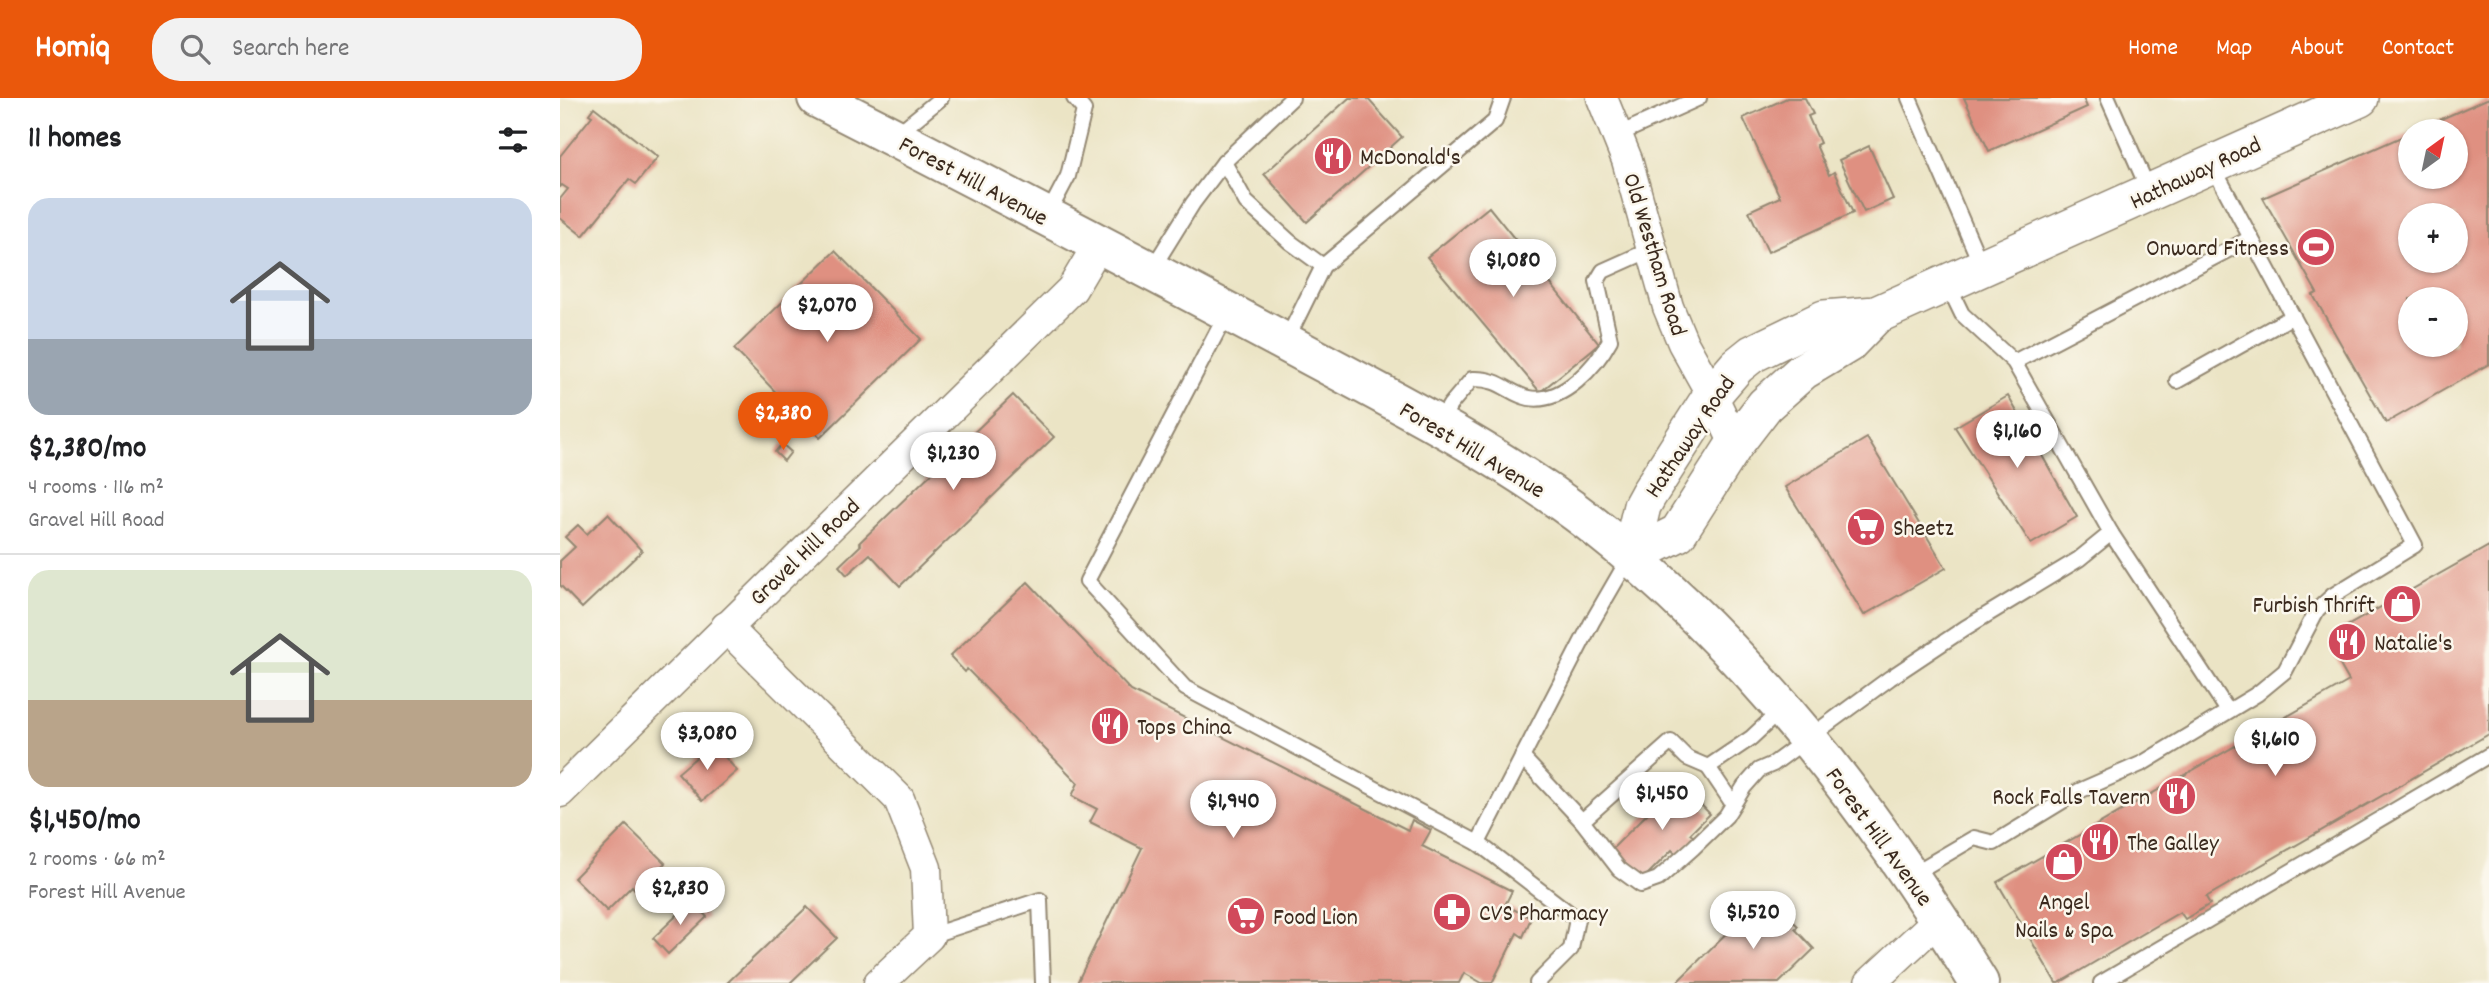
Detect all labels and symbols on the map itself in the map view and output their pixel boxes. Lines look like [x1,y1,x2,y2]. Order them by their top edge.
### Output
north arrow [2398,119,2468,189]
street label: Forest Hill Avenue [892,129,1053,236]
street label: Hathaway Road [2125,129,2268,220]
restaurant icon: McDonald's [1312,135,1354,177]
place label: McDonald's [1360,142,1461,176]
street label: Old Westham Road [1612,169,1694,340]
sports icon: Onward Fitness [2295,226,2337,268]
place label: Onward Fitness [2146,233,2289,267]
pin: $1,080 [1456,240,1570,299]
pin: $2,070 [770,285,884,344]
street label: Hathaway Road [1638,370,1745,506]
pin: $2,380 [726,392,840,452]
street label: Forest Hill Avenue [1392,395,1551,509]
pin: $1,160 [1960,410,2074,470]
pin: $1,230 [896,432,1010,492]
street label: Gravel Hill Road [743,491,869,615]
supermarket icon: Sheetz [1845,506,1887,548]
place label: Sheetz [1893,513,1954,547]
shop icon: Furbish Thrift [2381,583,2423,625]
place label: Furbish Thrift [2252,590,2375,624]
restaurant icon: Natalie's [2326,621,2368,663]
place label: Natalie's [2374,628,2453,662]
restaurant icon: Tops China [1089,705,1131,747]
pin: $3,080 [650,712,764,772]
place label: Tops China [1137,712,1232,746]
pin: $1,610 [2218,718,2332,778]
street label: Forest Hill Avenue [1815,761,1940,914]
pin: $1,450 [1605,772,1719,832]
restaurant icon: Rock Falls Tavern [2156,775,2198,817]
pin: $1,940 [1176,780,1290,840]
place label: Rock Falls Tavern [1992,782,2150,816]
restaurant icon: The Galley [2079,821,2121,863]
place label: The Galley [2127,828,2220,862]
shop icon: Angel Nails & Spa [2043,841,2085,883]
pin: $2,830 [623,868,737,927]
place label: Angel Nails & Spa [2015,887,2114,949]
pharmacy icon: CVS Pharmacy [1431,891,1473,933]
pin: $1,520 [1696,892,1810,951]
supermarket icon: Food Lion [1225,895,1267,937]
place label: CVS Pharmacy [1479,898,1609,932]
place label: Food Lion [1273,902,1358,936]

